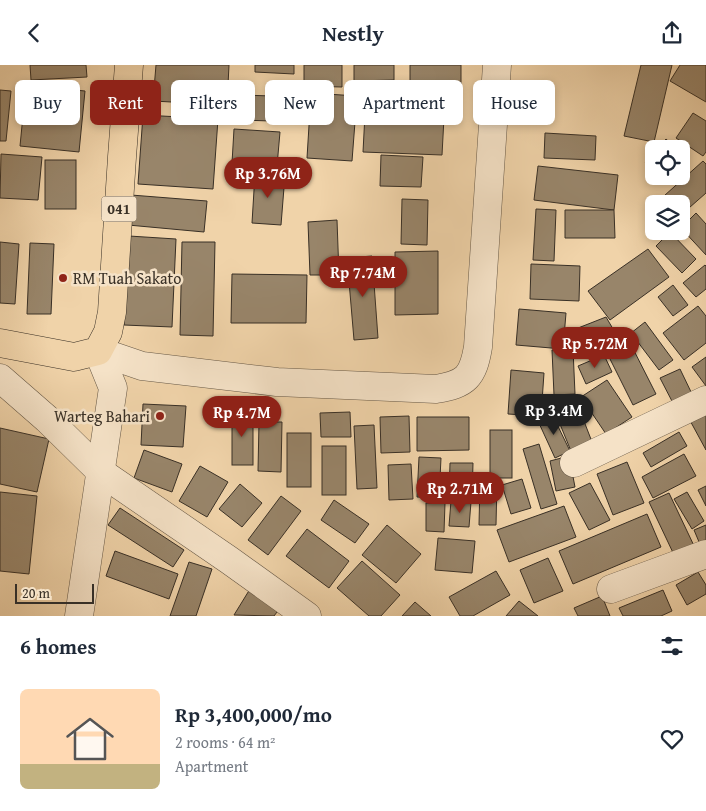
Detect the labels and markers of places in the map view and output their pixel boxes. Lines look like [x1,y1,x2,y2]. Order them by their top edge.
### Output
pin: Rp 3.76M [216,157,320,199]
pin: Rp 7.74M [311,255,415,298]
place label: RM Tuah Sakato [73,266,181,290]
marker: RM Tuah Sakato [57,272,69,284]
pin: Rp 5.72M [543,327,647,369]
pin: Rp 3.4M [508,393,600,436]
pin: Rp 4.7M [196,395,288,438]
place label: Warteg Bahari [54,404,151,428]
marker: Warteg Bahari [154,410,166,422]
pin: Rp 2.71M [408,471,512,514]

